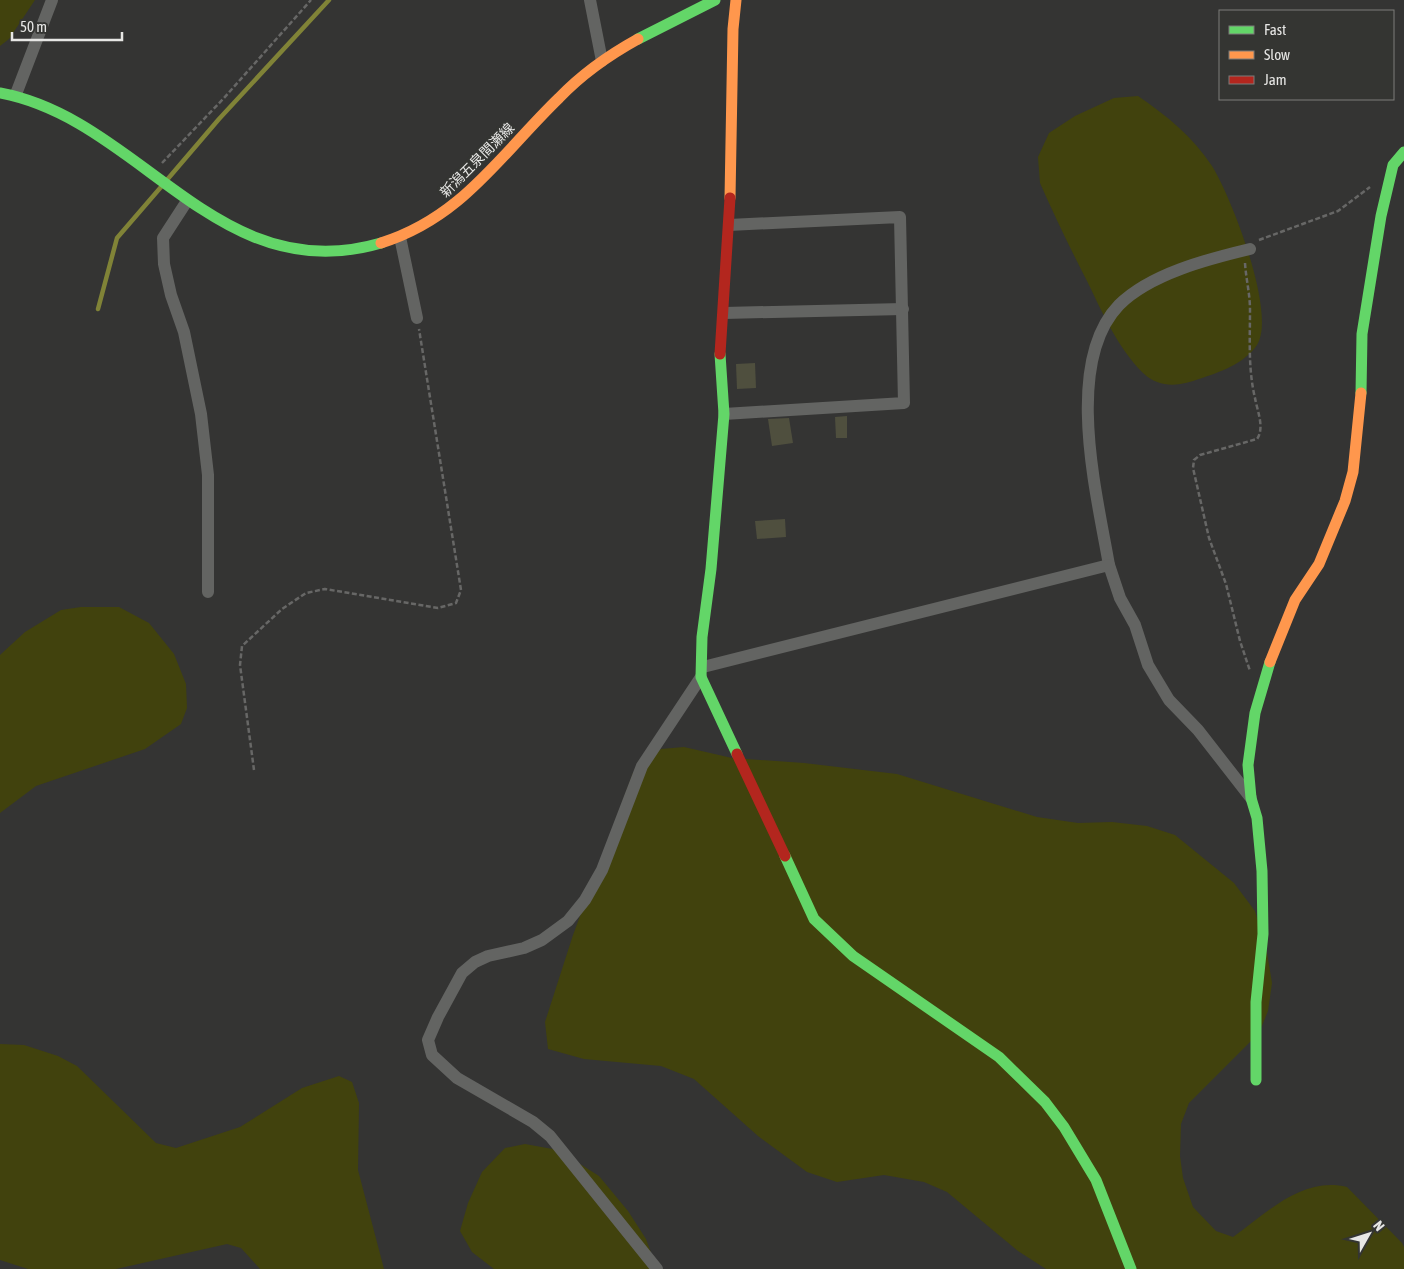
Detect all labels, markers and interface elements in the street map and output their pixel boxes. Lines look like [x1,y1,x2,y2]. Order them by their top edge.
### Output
scale bar [12,10,122,42]
legend [1219,10,1394,100]
text: 50 m [20,18,47,35]
text: Fast [1264,21,1286,38]
text: Slow [1264,46,1290,63]
text: Jam [1264,71,1287,88]
street label: 新潟五泉間瀬線 [437,120,517,200]
north arrow [1344,1209,1394,1259]
text: N [1370,1218,1388,1234]

